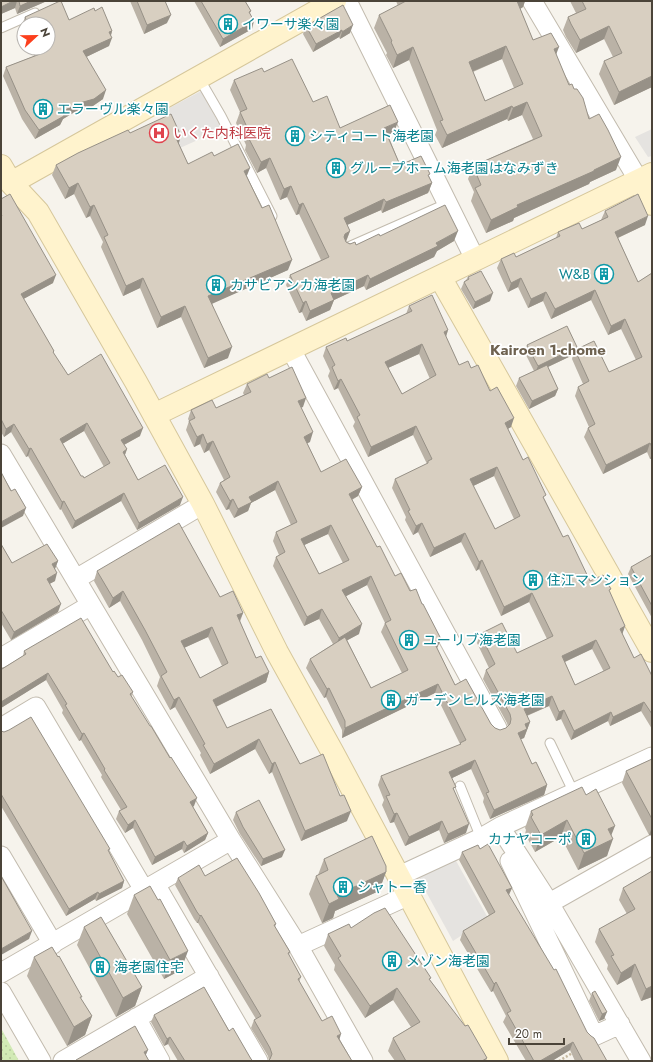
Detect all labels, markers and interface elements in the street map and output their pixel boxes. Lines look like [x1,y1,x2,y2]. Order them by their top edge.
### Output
building icon: イワーサ楽々園 [217,13,239,35]
place label: イワーサ楽々園 [242,14,340,34]
north arrow [16,16,56,56]
text: N [36,25,54,39]
building icon: エラーヴル楽々園 [32,98,54,120]
place label: エラーヴル楽々園 [57,99,169,119]
hospital icon: いくた内科医院 [148,122,170,144]
place label: いくた内科医院 [173,123,271,143]
building icon: シティコート海老園 [284,125,306,147]
place label: シティコート海老園 [309,126,434,146]
building icon: グループホーム海老園はなみずき [325,157,347,179]
place label: グループホーム海老園はなみずき [350,158,559,178]
building icon: W&B [593,263,615,285]
place label: W&B [559,264,590,284]
building icon: カサビアンカ海老園 [205,274,227,296]
place label: カサビアンカ海老園 [230,275,355,295]
district label: Kairoen 1-chome [490,339,606,361]
building icon: 住江マンション [522,569,544,591]
place label: 住江マンション [547,570,645,590]
building icon: ユーリブ海老園 [398,629,420,651]
place label: ユーリブ海老園 [423,630,521,650]
building icon: ガーデンヒルズ海老園 [380,689,402,711]
place label: ガーデンヒルズ海老園 [405,690,545,710]
building icon: カナヤコーポ [575,828,597,850]
place label: カナヤコーポ [488,829,572,849]
building icon: シャトー香 [332,876,354,898]
place label: シャトー香 [357,877,427,897]
building icon: メゾン海老園 [381,950,403,972]
place label: メゾン海老園 [406,951,490,971]
building icon: 海老園住宅 [89,956,111,978]
place label: 海老園住宅 [114,957,184,977]
scale bar [509,1020,564,1046]
text: 20 m [515,1025,542,1043]

